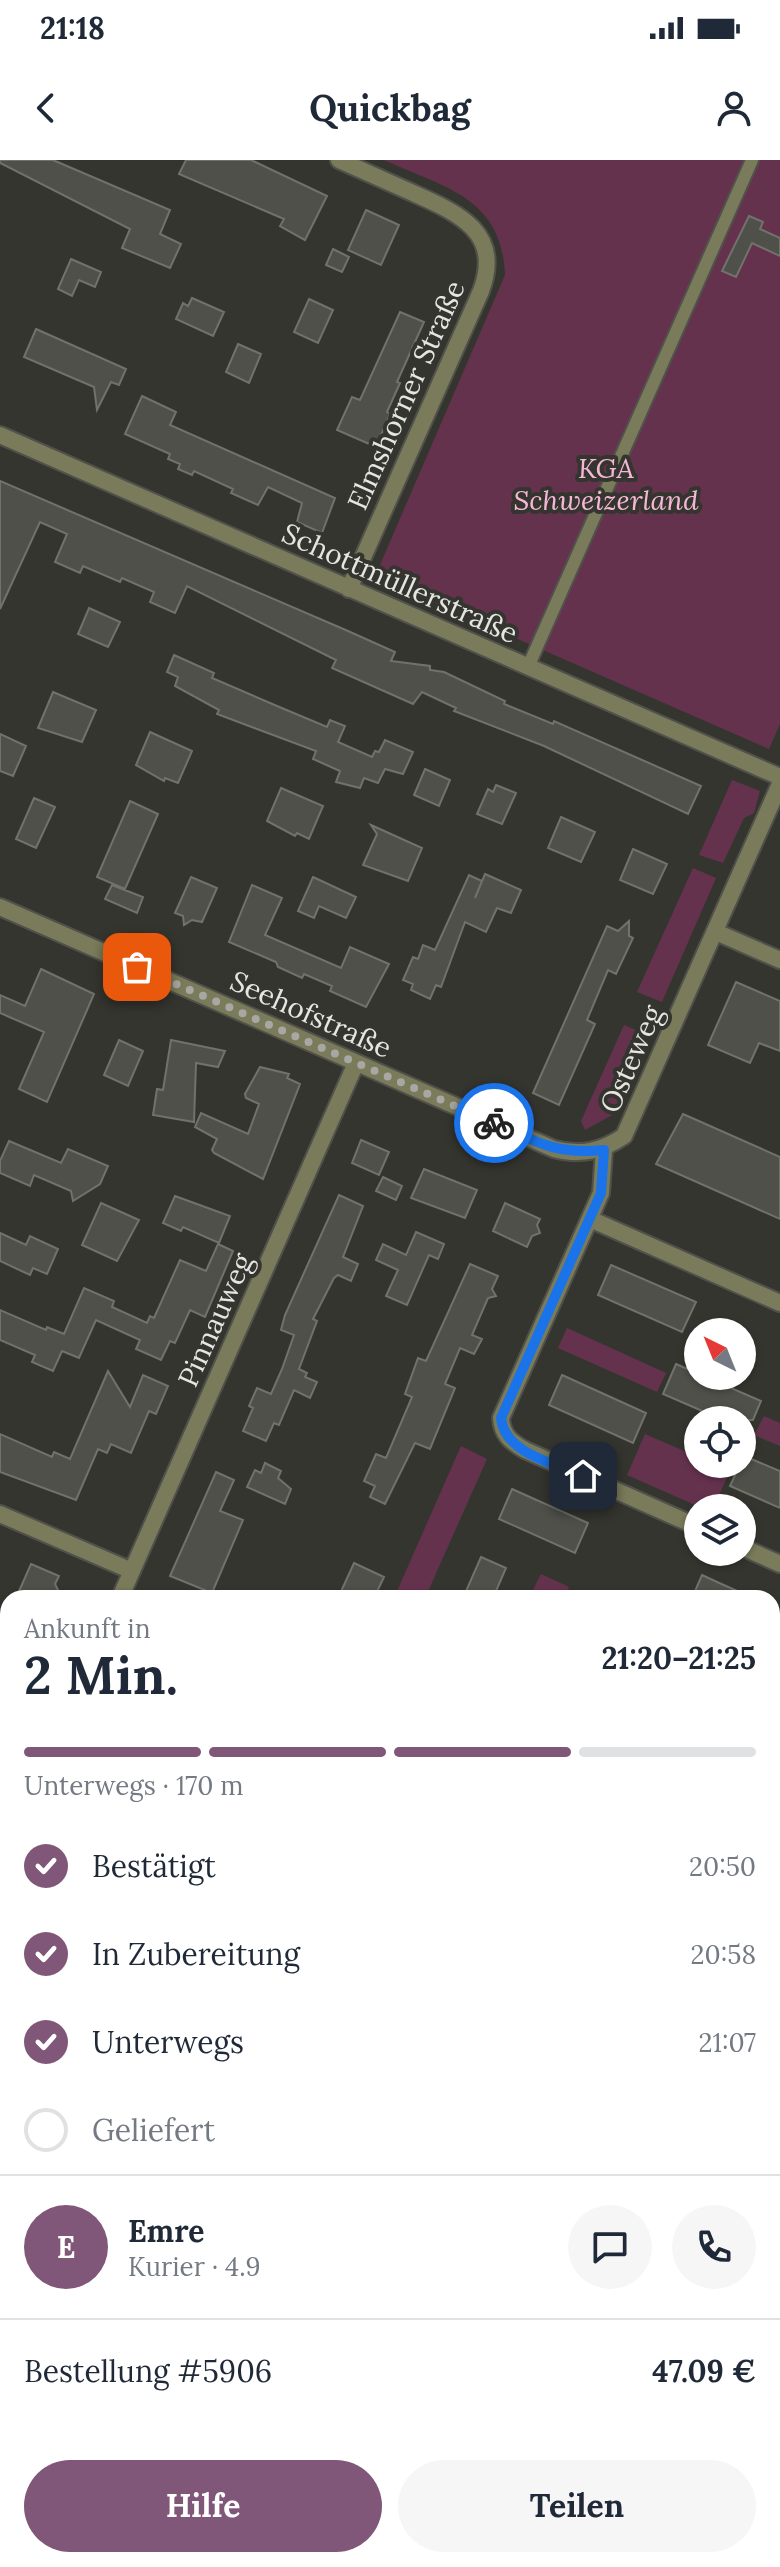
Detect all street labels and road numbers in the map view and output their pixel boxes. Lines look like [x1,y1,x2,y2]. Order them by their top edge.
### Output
street label: Elmshorner Straße [339,275,473,515]
street label: Schottmüllerstraße [276,515,524,651]
street label: Seehofstraße [225,962,397,1066]
street label: Osteweg [591,999,671,1118]
street label: Pinnauweg [170,1247,261,1392]

